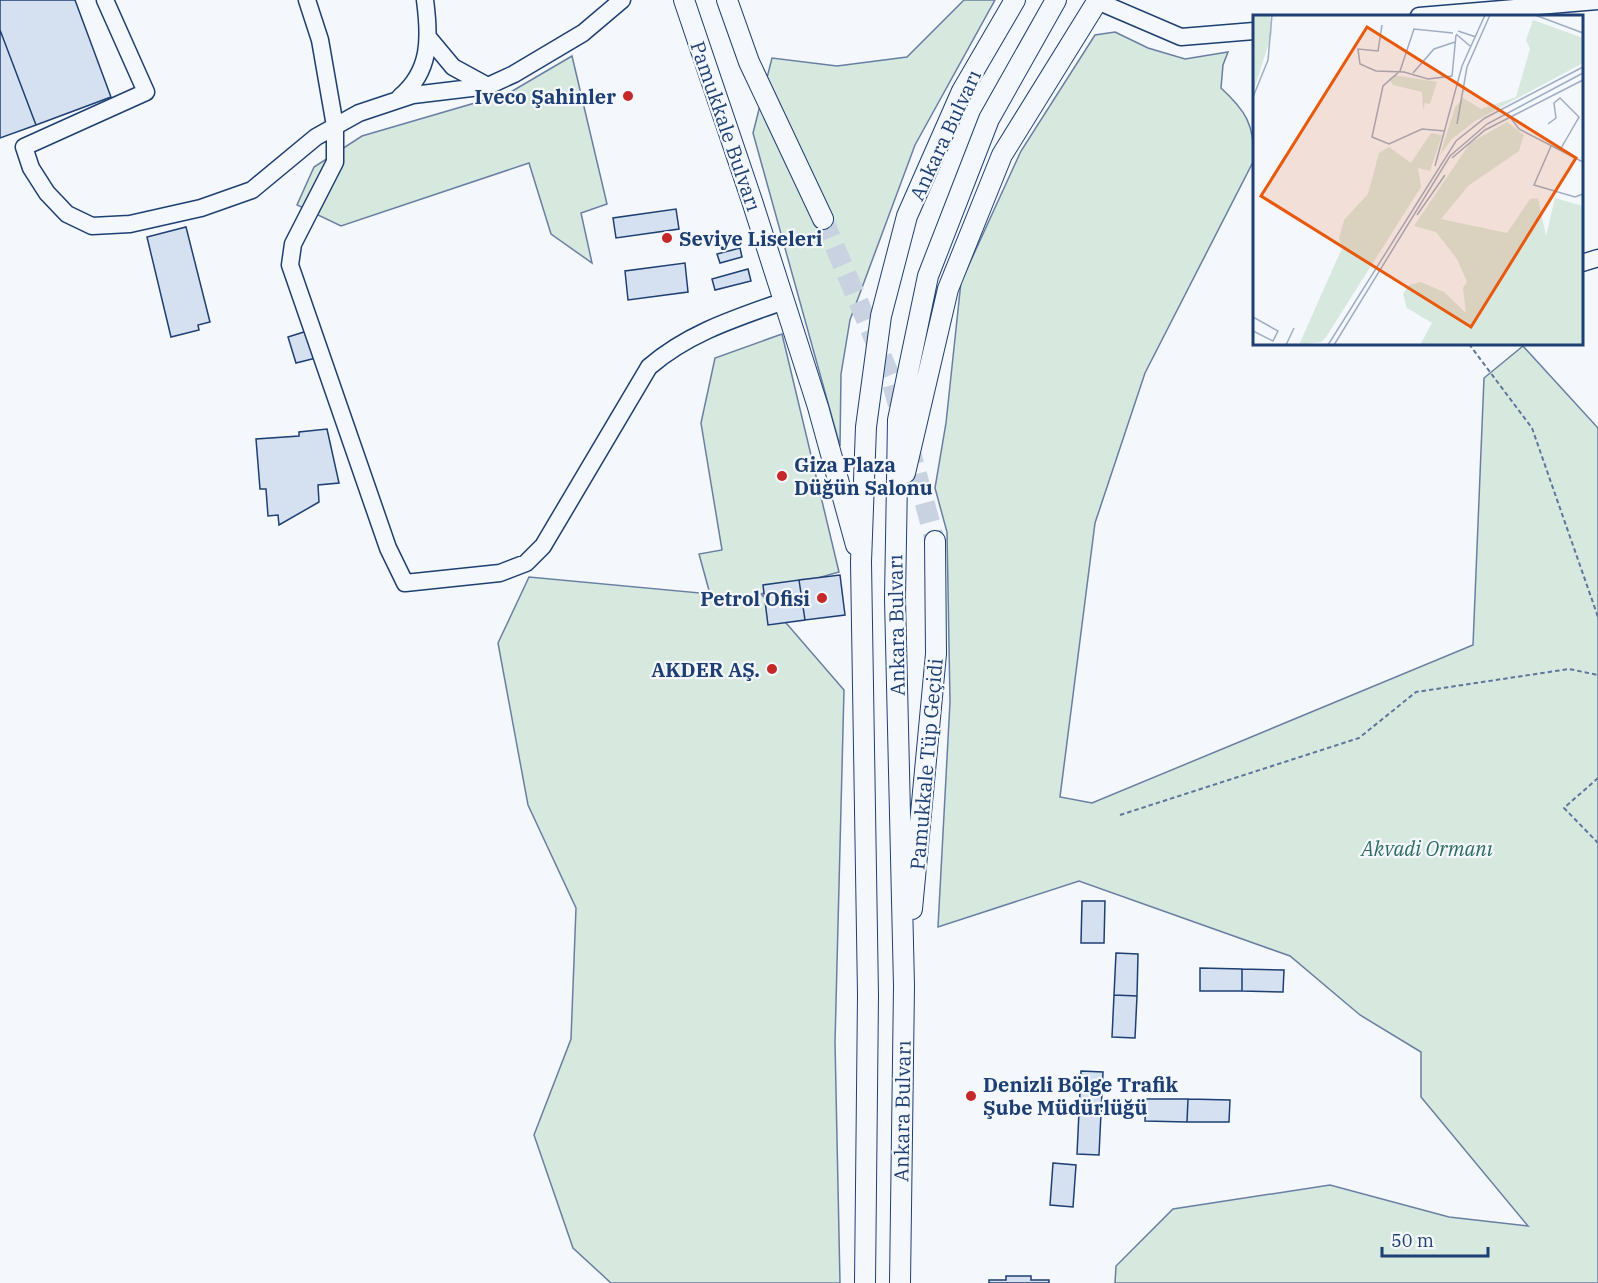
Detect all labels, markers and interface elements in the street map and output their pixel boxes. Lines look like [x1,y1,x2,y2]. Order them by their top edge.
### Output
inset map [1253,15,1583,345]
street label: Pamukkale Bulvarı [684,37,768,215]
street label: Ankara Bulvarı [903,65,987,205]
place label: Iveco Şahinler [474,83,616,110]
marker: Iveco Şahinler [621,89,635,103]
place label: Seviye Liseleri [679,225,823,252]
marker: Seviye Liseleri [660,231,674,245]
place label: Giza Plaza Düğün Salonu [794,451,933,501]
marker: Giza Plaza Düğün Salonu [775,469,789,483]
street label: Ankara Bulvarı [881,554,911,696]
place label: Petrol Ofisi [700,585,810,612]
marker: Petrol Ofisi [815,591,829,605]
place label: AKDER AŞ. [651,656,760,683]
street label: Pamukkale Tüp Geçidi [903,657,949,871]
marker: AKDER AŞ. [765,662,779,676]
park label: Akvadi Ormanı [1359,835,1493,862]
street label: Ankara Bulvarı [887,1040,917,1182]
place label: Denizli Bölge Trafik Şube Müdürlüğü [983,1071,1178,1121]
marker: Denizli Bölge Trafik Şube Müdürlüğü [964,1089,978,1103]
scale bar [1382,1220,1488,1258]
text: 50 m [1391,1229,1434,1252]

